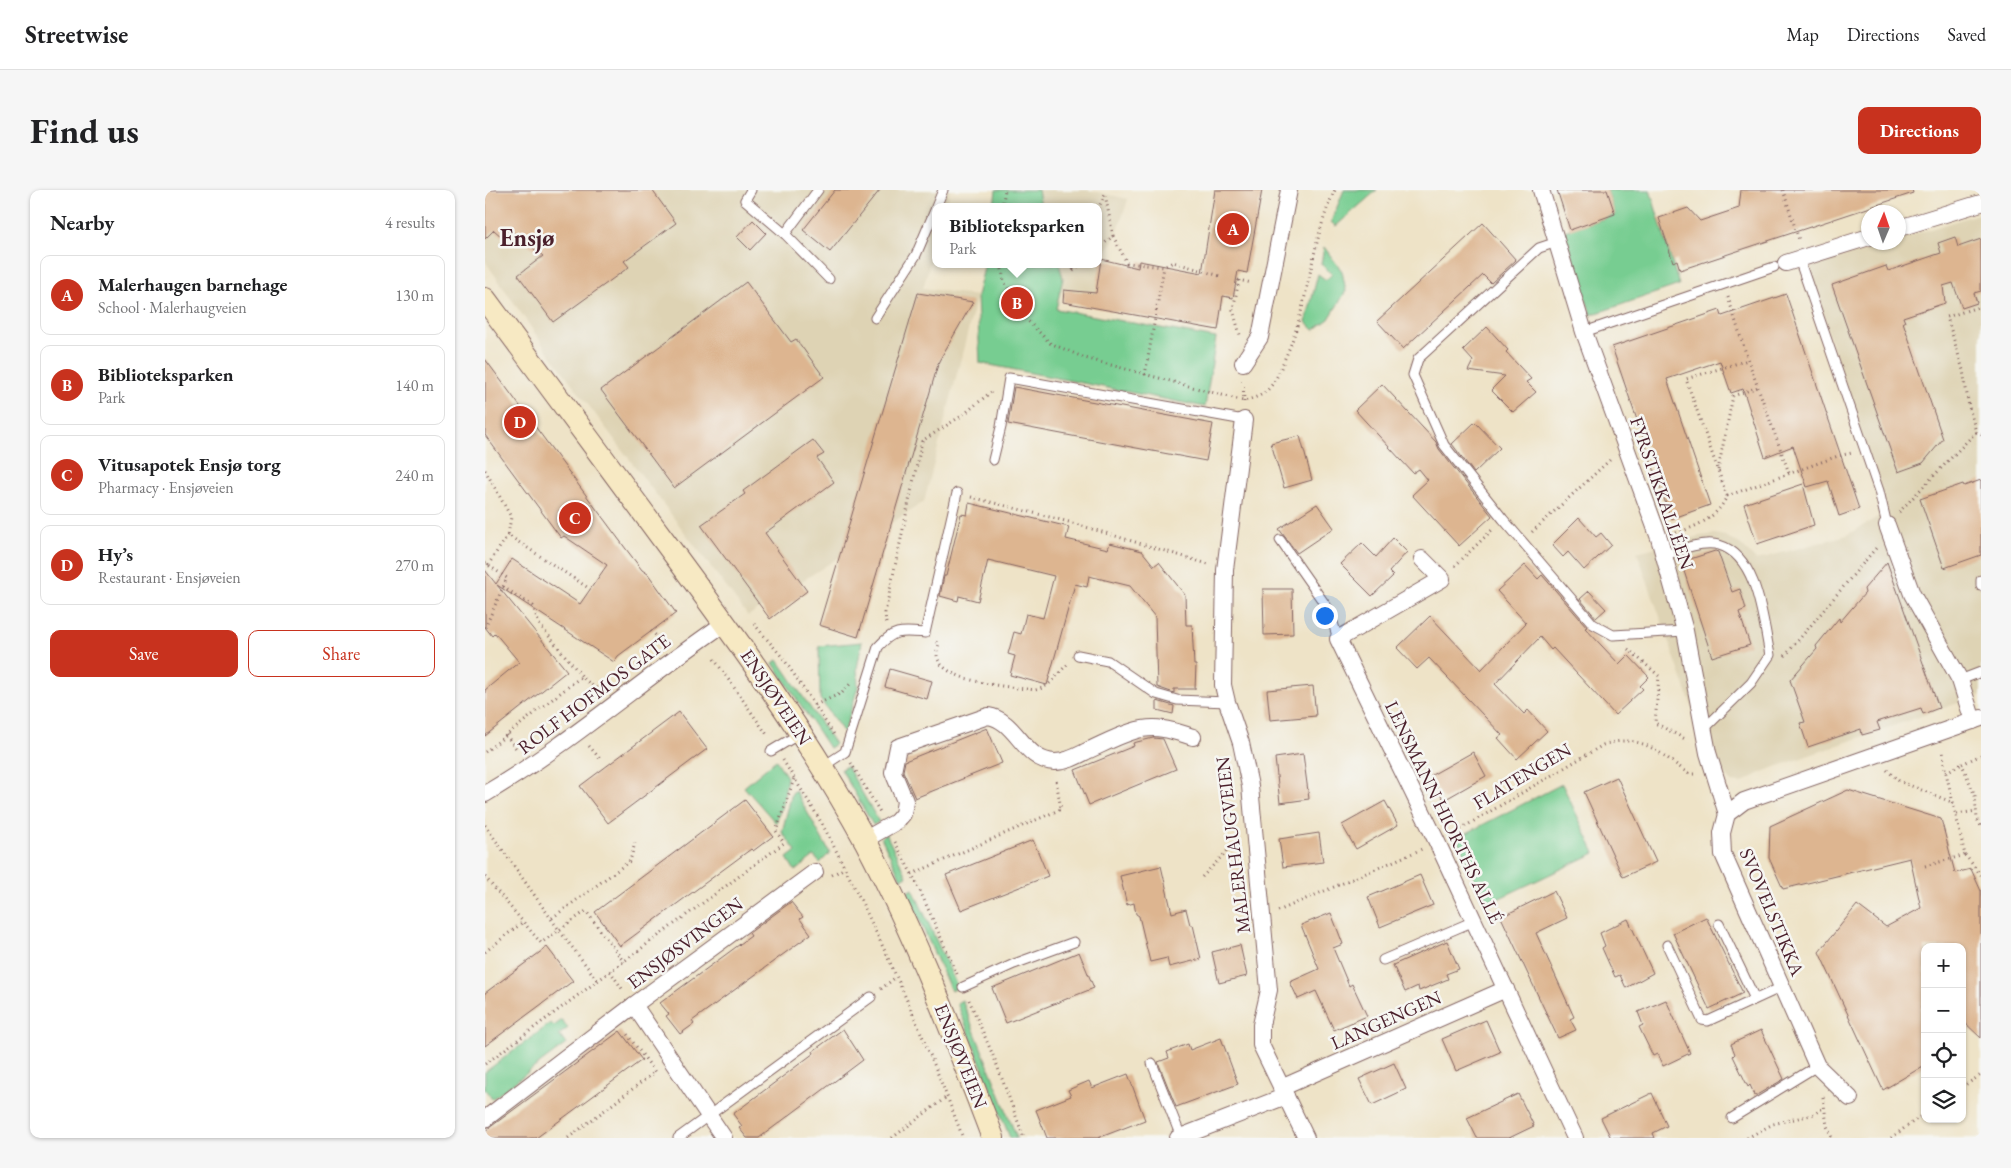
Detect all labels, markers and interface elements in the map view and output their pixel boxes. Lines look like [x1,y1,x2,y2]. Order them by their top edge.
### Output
text: Streetwise [25,19,128,50]
text: Map [1787,23,1819,46]
text: Directions [1847,23,1919,46]
text: Saved [1947,23,1986,46]
button: Directions [1858,107,1981,154]
text: Find us [30,108,139,153]
popup [932,203,1102,268]
north arrow [1861,205,1906,250]
text: Nearby [50,209,114,236]
pin: A [1217,210,1249,248]
text: 4 results [385,212,435,233]
text: Biblioteksparken [949,213,1085,238]
district label: Ensjø [500,222,554,254]
text: Park [949,238,977,259]
text: Malerhaugen barnehage [98,272,288,297]
pin: B [1001,284,1033,322]
text: A [61,285,73,306]
text: 130 m [395,285,434,306]
text: School · Malerhaugveien [98,297,247,318]
text: Biblioteksparken [98,362,233,387]
text: B [62,375,72,396]
text: 140 m [395,375,434,396]
text: Park [98,387,125,408]
pin: D [504,403,536,441]
street label: FYRSTIKKALLÉEN [1624,413,1700,573]
text: Vitusapotek Ensjø torg [98,452,281,477]
text: C [61,465,73,486]
text: 240 m [395,465,434,486]
text: Pharmacy · Ensjøveien [98,477,234,498]
pin: C [559,499,591,537]
text: Hy’s [98,542,133,567]
text: D [61,555,73,576]
text: 270 m [395,555,434,576]
text: Restaurant · Ensjøveien [98,567,241,588]
your location [1312,603,1338,629]
street label: ROLF HOFMOS GATE [513,628,676,760]
button: Save [50,630,238,677]
button: Share [248,630,435,677]
street label: ENSJØVEIEN [735,644,817,750]
street label: LENSMANN HIORTHS ALLÉ [1379,697,1509,928]
street label: FLATENGEN [1468,737,1576,815]
street label: MALERHAUGVEIEN [1210,755,1256,935]
street label: SVOVELSTIKKA [1734,844,1810,980]
street label: ENSJØSVINGEN [622,891,748,995]
map controls [1921,943,1966,1123]
button: + [1921,943,1966,988]
street label: LANGENGEN [1327,984,1445,1056]
button: − [1921,988,1966,1033]
street label: ENSJØVEIEN [929,1000,993,1112]
button: locate [1921,1033,1966,1078]
button: layers [1921,1078,1966,1123]

